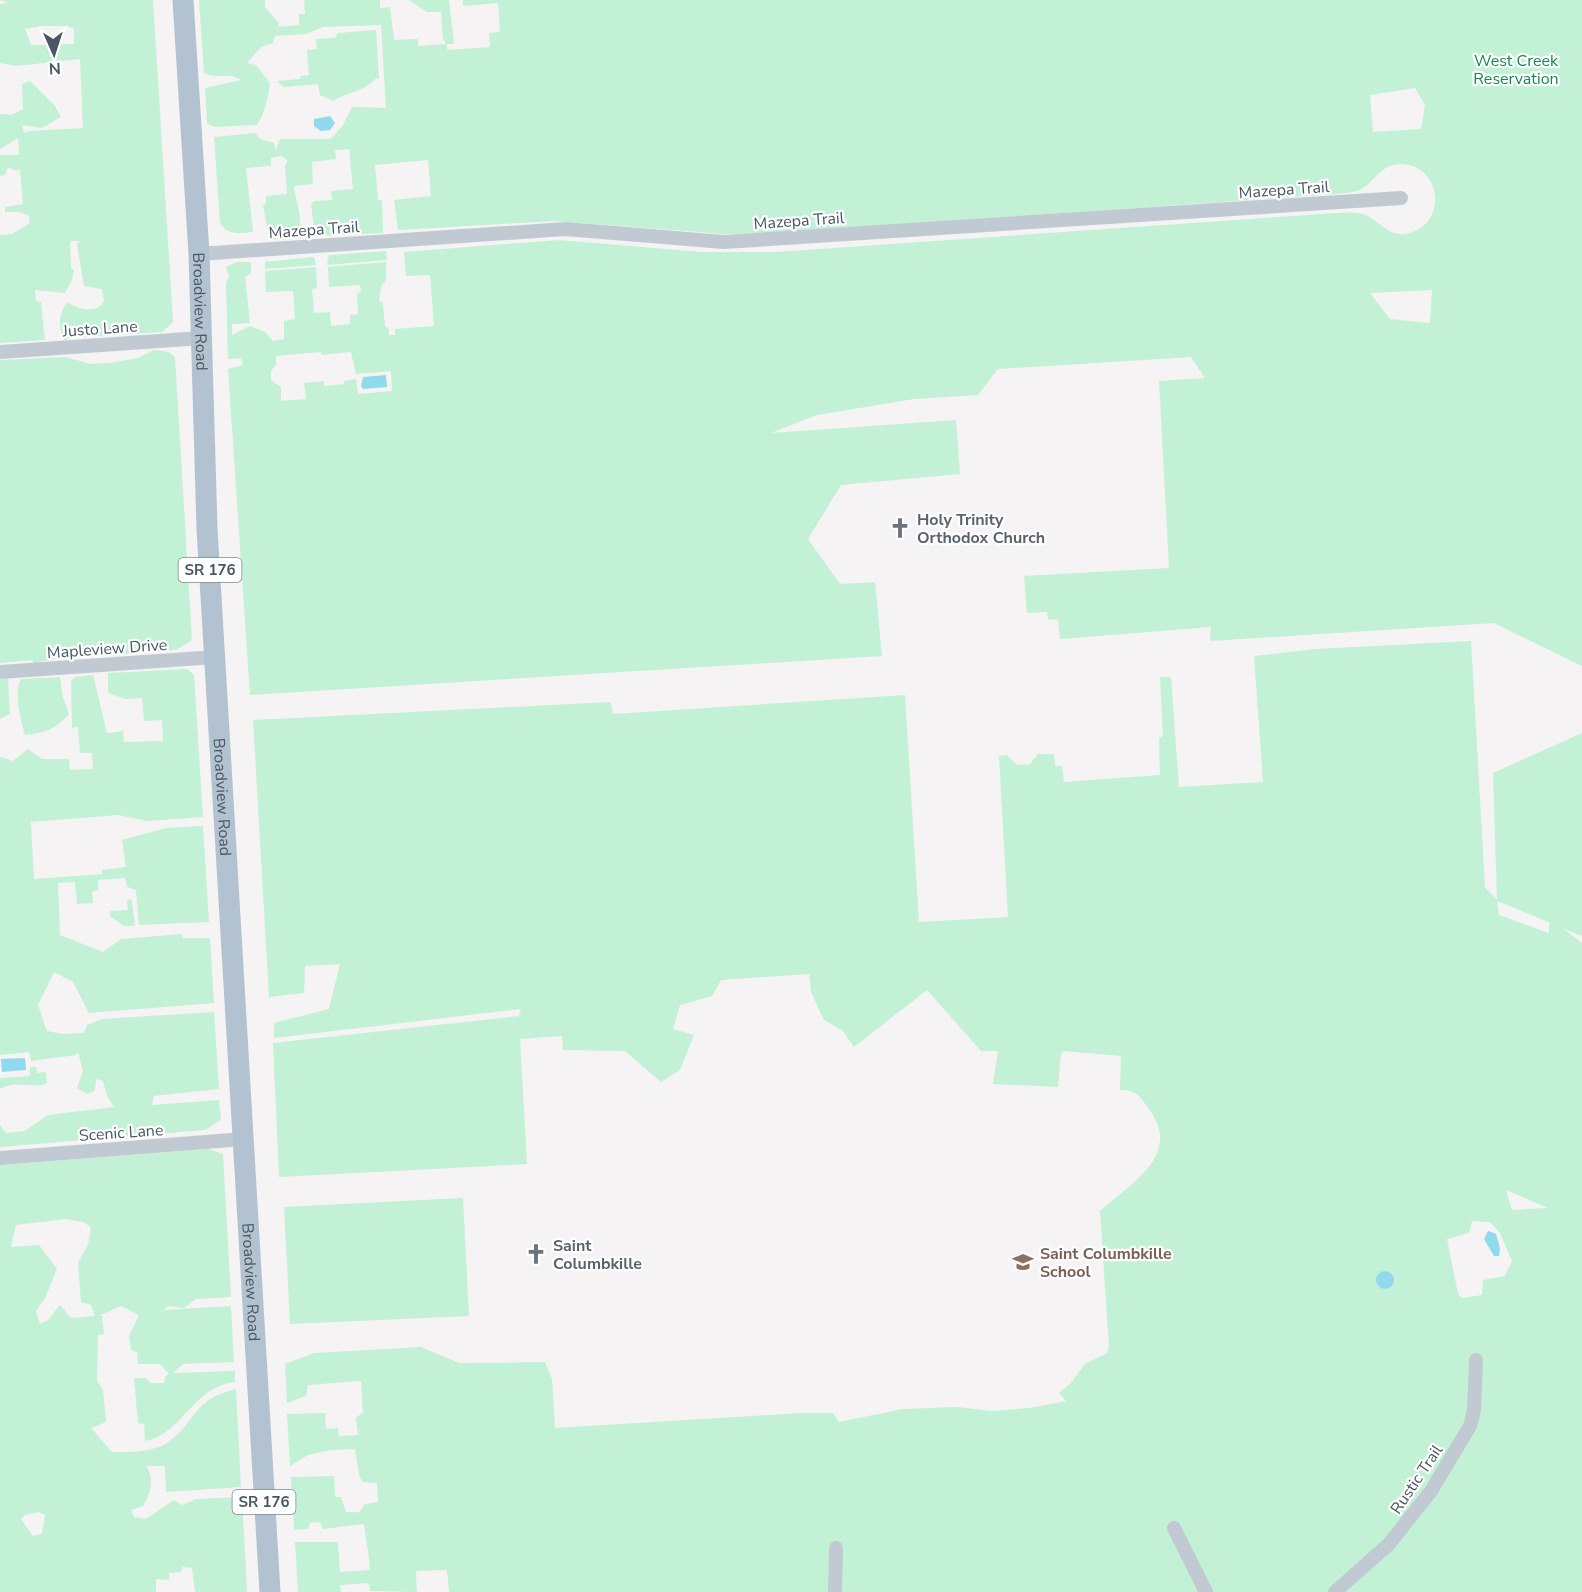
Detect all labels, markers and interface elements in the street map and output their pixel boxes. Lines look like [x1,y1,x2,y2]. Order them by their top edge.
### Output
north arrow [24,24,84,84]
park label: West Creek Reservation [1473,50,1559,90]
text: N [48,57,61,79]
street label: Mazepa Trail [1238,176,1330,204]
street label: Mazepa Trail [753,207,845,235]
street label: Mazepa Trail [268,216,360,244]
street label: Broadview Road [187,252,212,371]
street label: Justo Lane [61,315,138,343]
place label: Holy Trinity Orthodox Church [917,509,1045,549]
church icon: Holy Trinity Orthodox Church [888,516,912,540]
road number: SR 176 [178,558,242,582]
street label: Mapleview Drive [46,634,168,664]
street label: Broadview Road [207,737,236,857]
street label: Scenic Lane [78,1119,164,1147]
street label: Broadview Road [236,1222,265,1342]
place label: Saint Columbkille [553,1235,642,1275]
church icon: Saint Columbkille [524,1242,548,1266]
place label: Saint Columbkille School [1040,1243,1172,1283]
school or university icon: Saint Columbkille School [1011,1250,1035,1274]
street label: Rustic Trail [1386,1440,1448,1519]
road number: SR 176 [232,1490,296,1514]

